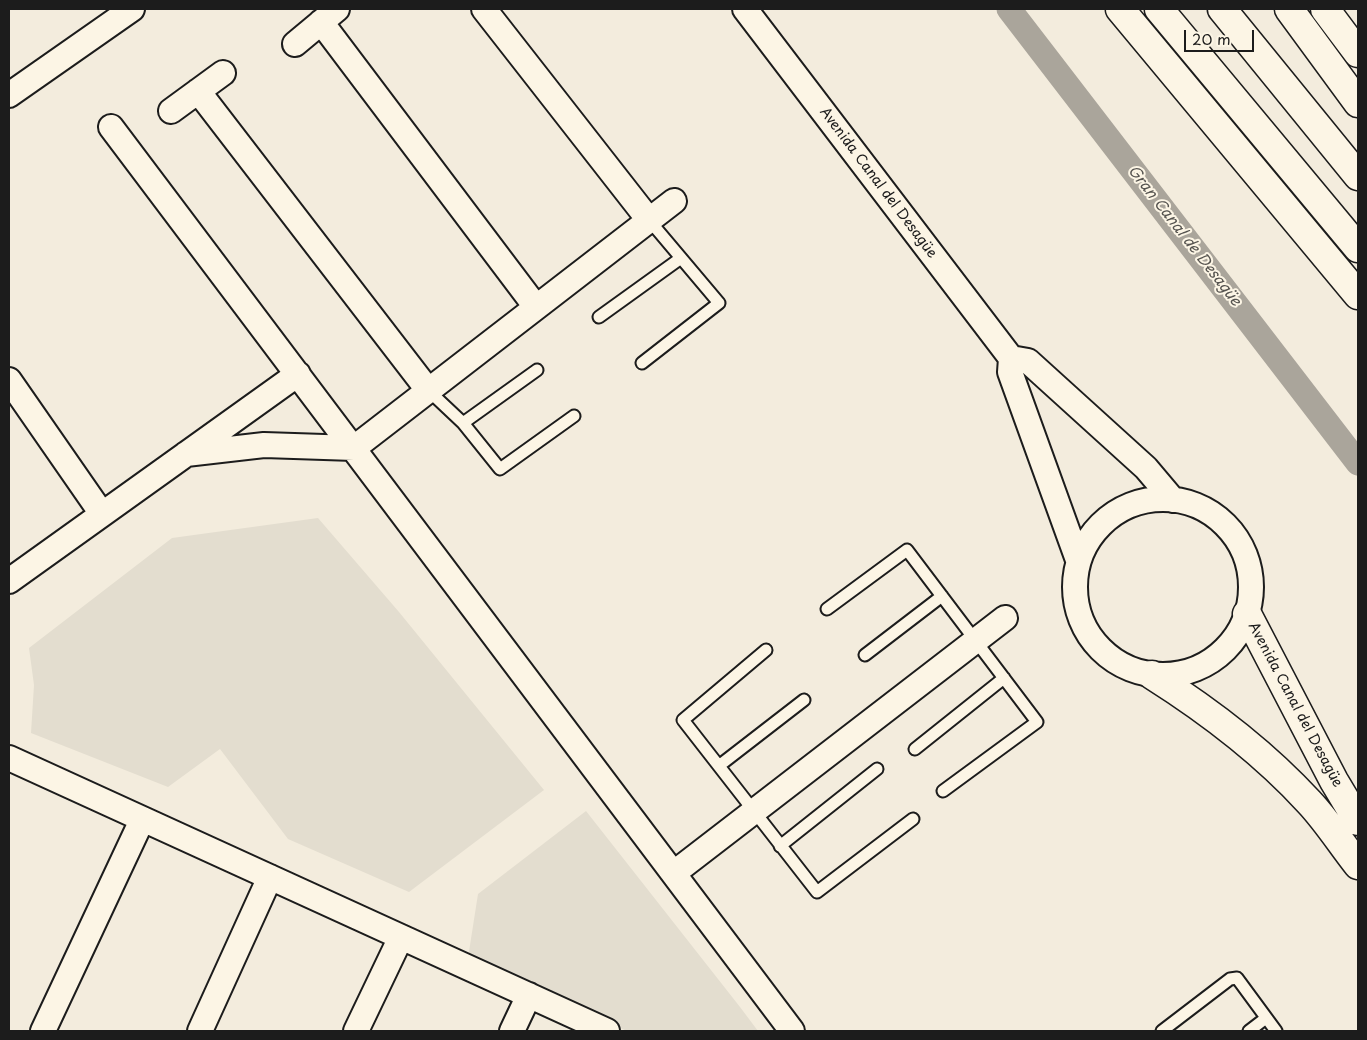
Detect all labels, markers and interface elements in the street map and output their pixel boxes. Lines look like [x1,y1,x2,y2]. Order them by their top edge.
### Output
scale bar [1187,20,1257,52]
text: 20 m [1192,27,1231,50]
street label: Avenida Canal del Desagüe [816,104,940,262]
water label: Gran Canal de Desagüe [1124,162,1244,310]
street label: Avenida Canal del Desagüe [1244,620,1346,790]

